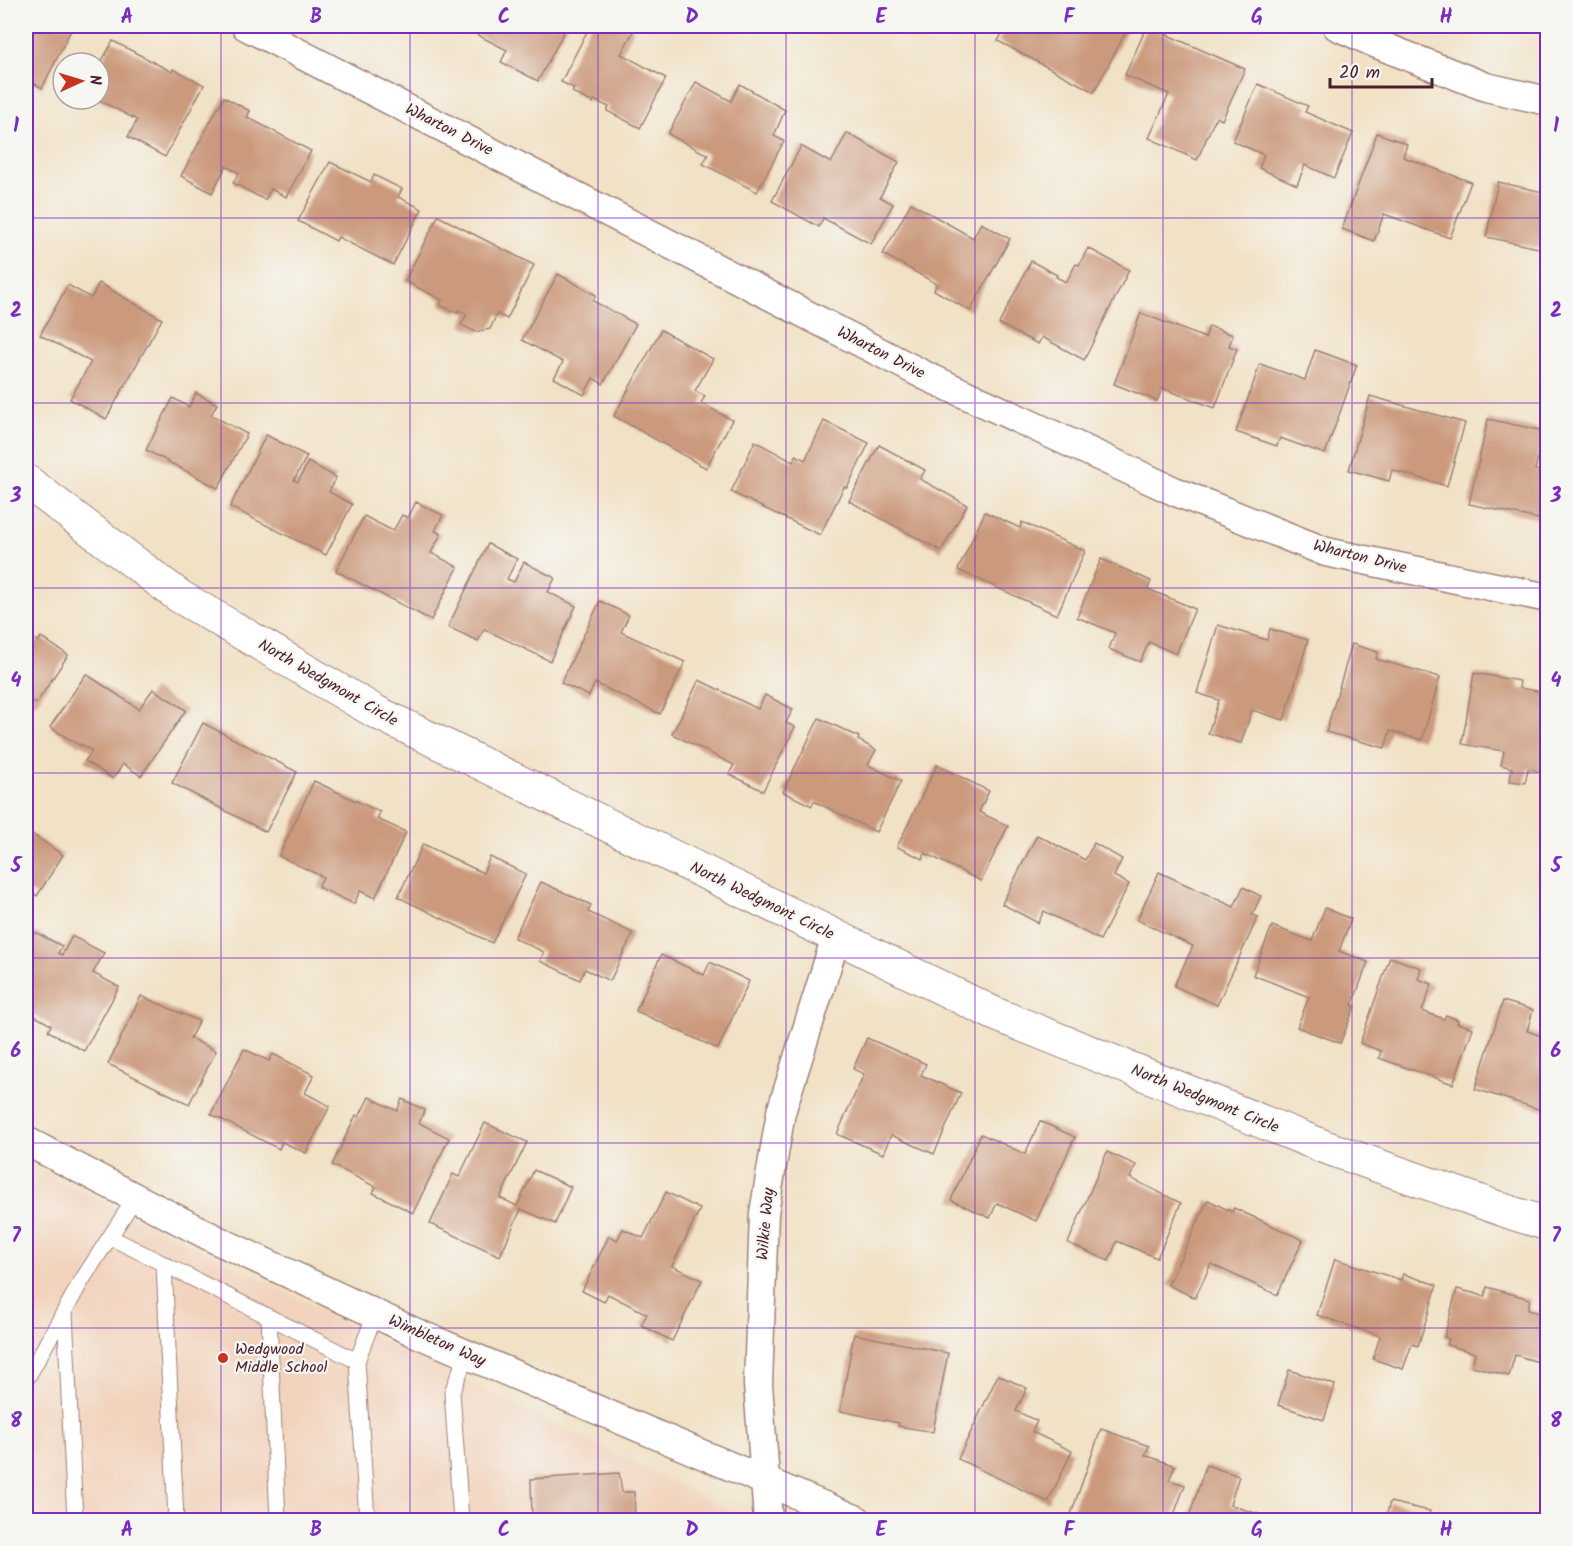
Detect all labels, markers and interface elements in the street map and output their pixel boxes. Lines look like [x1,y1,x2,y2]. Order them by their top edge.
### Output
text: A [121,2,133,34]
text: B [310,2,322,34]
text: C [498,2,510,34]
text: D [685,2,699,34]
text: E [875,2,887,34]
text: F [1064,2,1076,34]
text: G [1251,2,1263,34]
text: H [1439,2,1453,34]
north arrow [51,51,111,111]
scale bar [1330,51,1432,89]
text: 20 m [1339,59,1380,88]
text: N [82,74,107,86]
street label: Wharton Drive [401,97,497,163]
text: 1 [13,111,19,143]
text: 1 [1553,111,1559,143]
text: 2 [10,296,22,328]
text: 2 [1550,296,1562,328]
street label: Wharton Drive [833,320,929,386]
text: 3 [10,481,22,513]
text: 3 [1550,481,1562,513]
street label: Wharton Drive [1311,533,1409,581]
street label: North Wedgmont Circle [253,633,403,733]
text: 4 [11,666,22,698]
text: 4 [1551,666,1562,698]
text: 5 [10,851,23,883]
text: 5 [1550,851,1563,883]
street label: North Wedgmont Circle [686,855,838,947]
text: 6 [11,1036,22,1068]
text: 6 [1551,1036,1562,1068]
street label: North Wedgmont Circle [1127,1058,1283,1140]
street label: Wilkie Way [750,1186,782,1261]
text: 7 [11,1221,21,1253]
text: 7 [1551,1221,1561,1253]
street label: Wimbleton Way [384,1308,490,1374]
place label: Wedgwood Middle School [235,1337,328,1380]
marker: Wedgwood Middle School [216,1351,230,1365]
text: 8 [10,1406,22,1438]
text: 8 [1550,1406,1562,1438]
text: A [121,1515,133,1546]
text: B [310,1515,322,1546]
text: C [498,1515,510,1546]
text: D [685,1515,699,1546]
text: E [875,1515,887,1546]
text: F [1064,1515,1076,1546]
text: G [1251,1515,1263,1546]
text: H [1439,1515,1453,1546]

